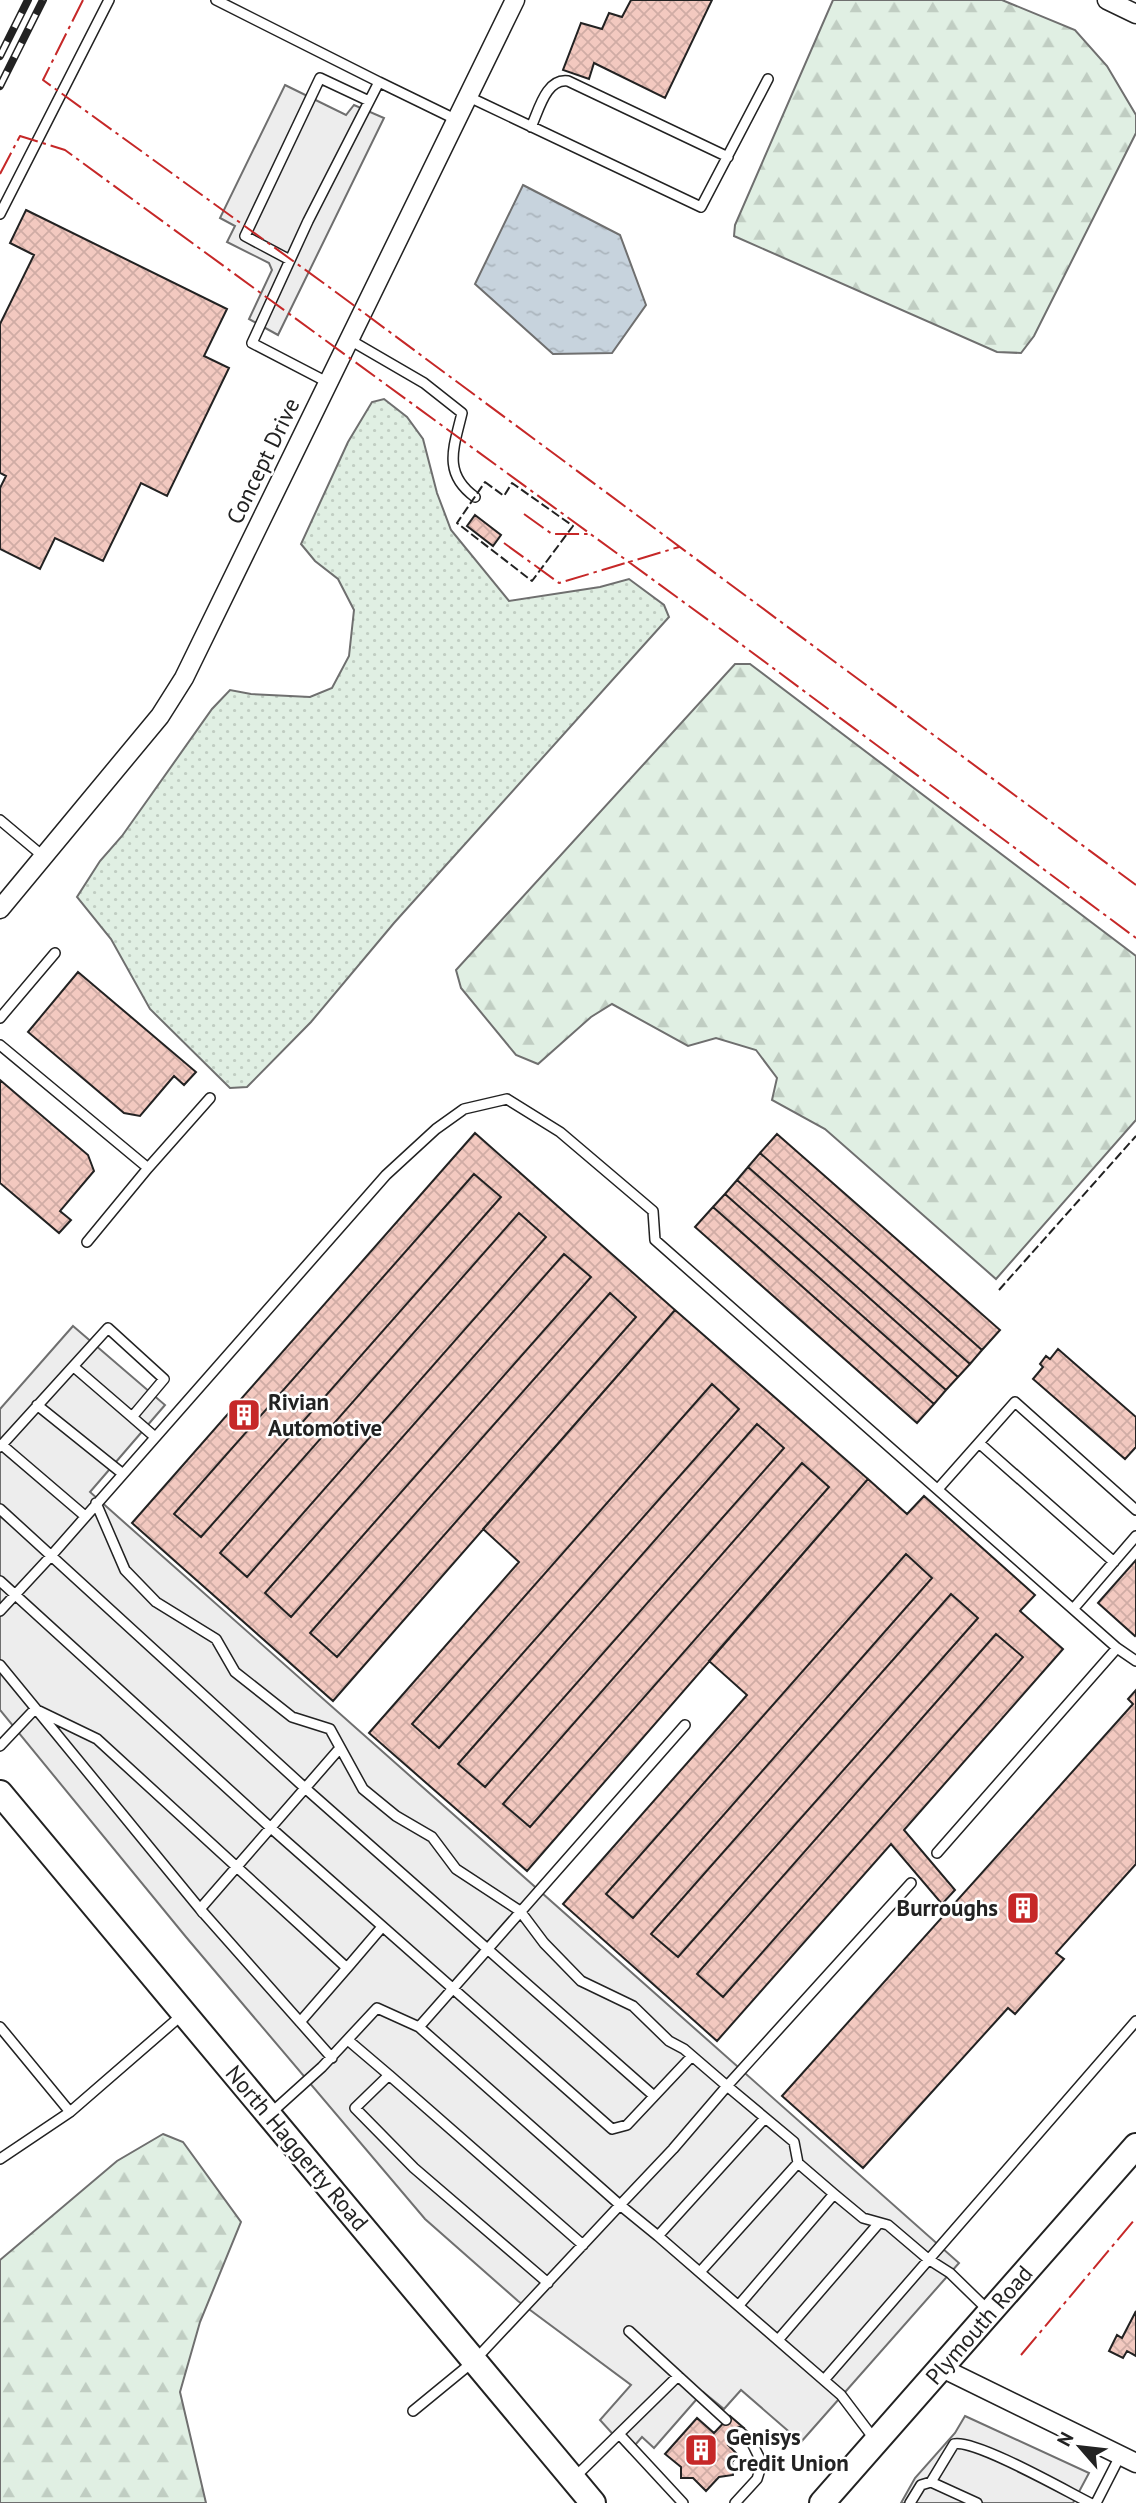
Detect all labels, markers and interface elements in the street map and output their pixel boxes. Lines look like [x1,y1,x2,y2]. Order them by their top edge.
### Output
street label: Concept Drive [220,393,306,529]
place label: Rivian Automotive [268,1387,382,1442]
building icon: Rivian Automotive [225,1396,263,1434]
building icon: Burroughs [1004,1889,1042,1927]
place label: Burroughs [897,1893,998,1922]
street label: North Haggerty Road [220,2059,375,2236]
street label: Plymouth Road [919,2259,1038,2390]
north arrow [1045,2412,1115,2482]
place label: Genisys Credit Union [726,2422,849,2477]
text: N [1051,2428,1079,2450]
building icon: Genisys Credit Union [682,2431,720,2469]

